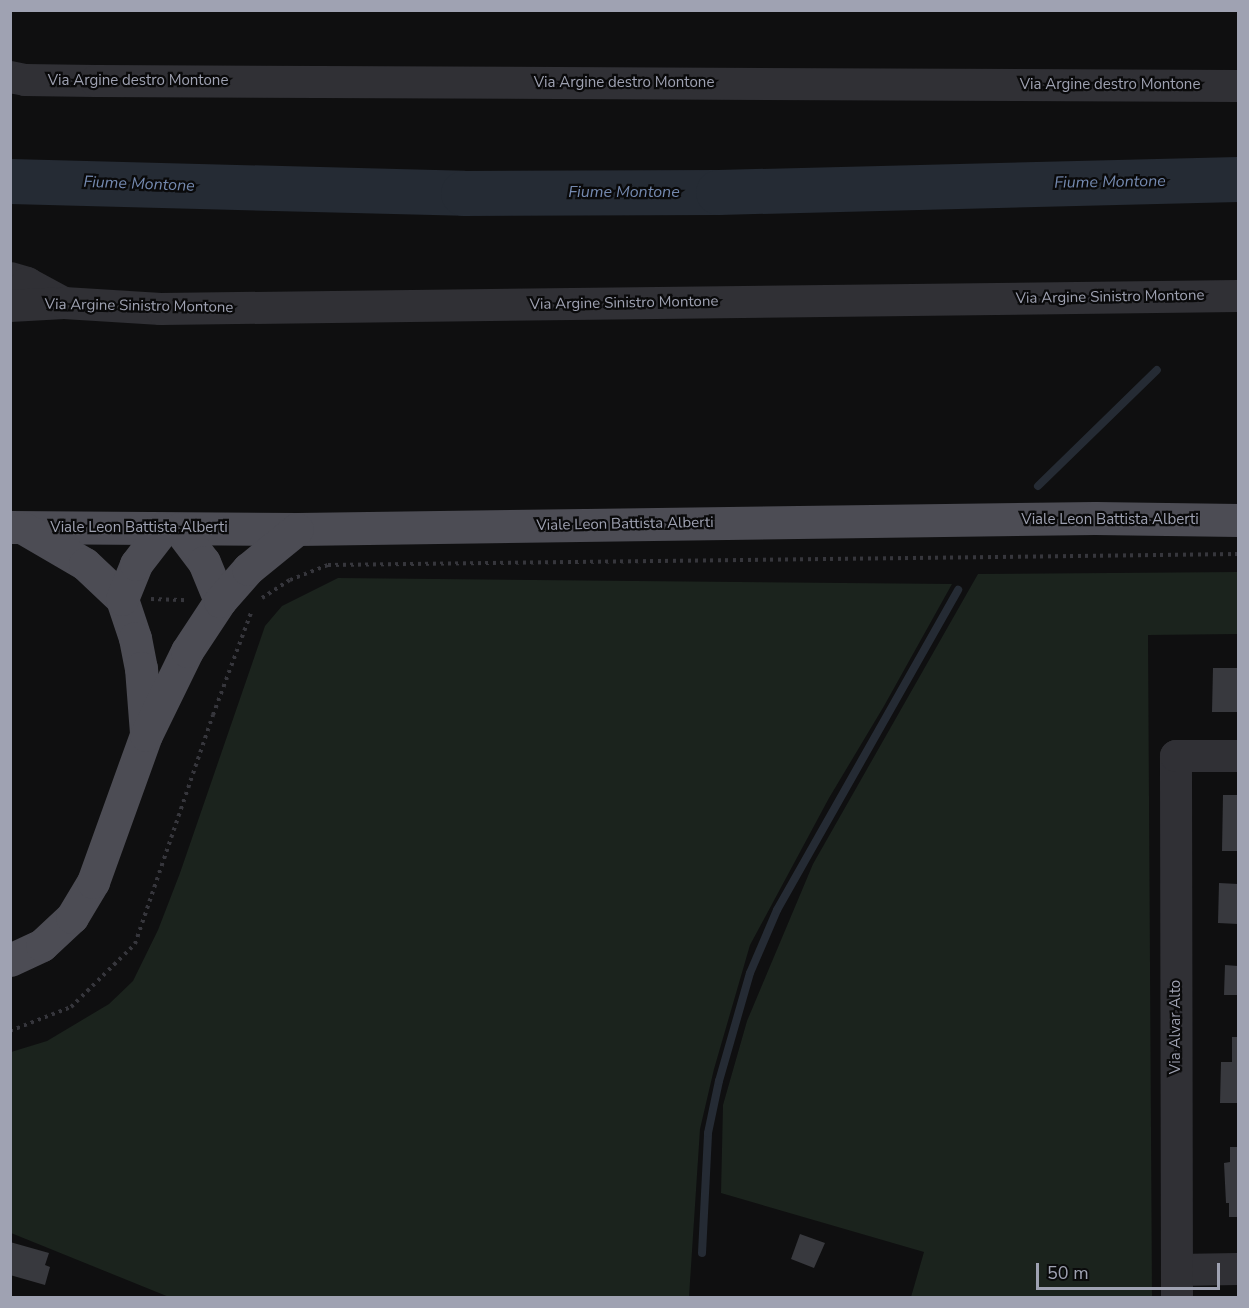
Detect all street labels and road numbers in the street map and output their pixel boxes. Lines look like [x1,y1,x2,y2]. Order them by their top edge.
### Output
street label: Via Argine destro Montone [48,72,228,90]
street label: Via Argine destro Montone [534,74,714,92]
street label: Via Argine destro Montone [1020,76,1200,94]
street label: Via Argine Sinistro Montone [1015,286,1205,308]
street label: Via Argine Sinistro Montone [529,292,719,314]
street label: Via Argine Sinistro Montone [44,295,234,317]
street label: Viale Leon Battista Alberti [1021,511,1199,529]
street label: Viale Leon Battista Alberti [536,513,714,535]
street label: Viale Leon Battista Alberti [50,519,228,537]
street label: Via Alvar Alto [1167,980,1185,1074]

